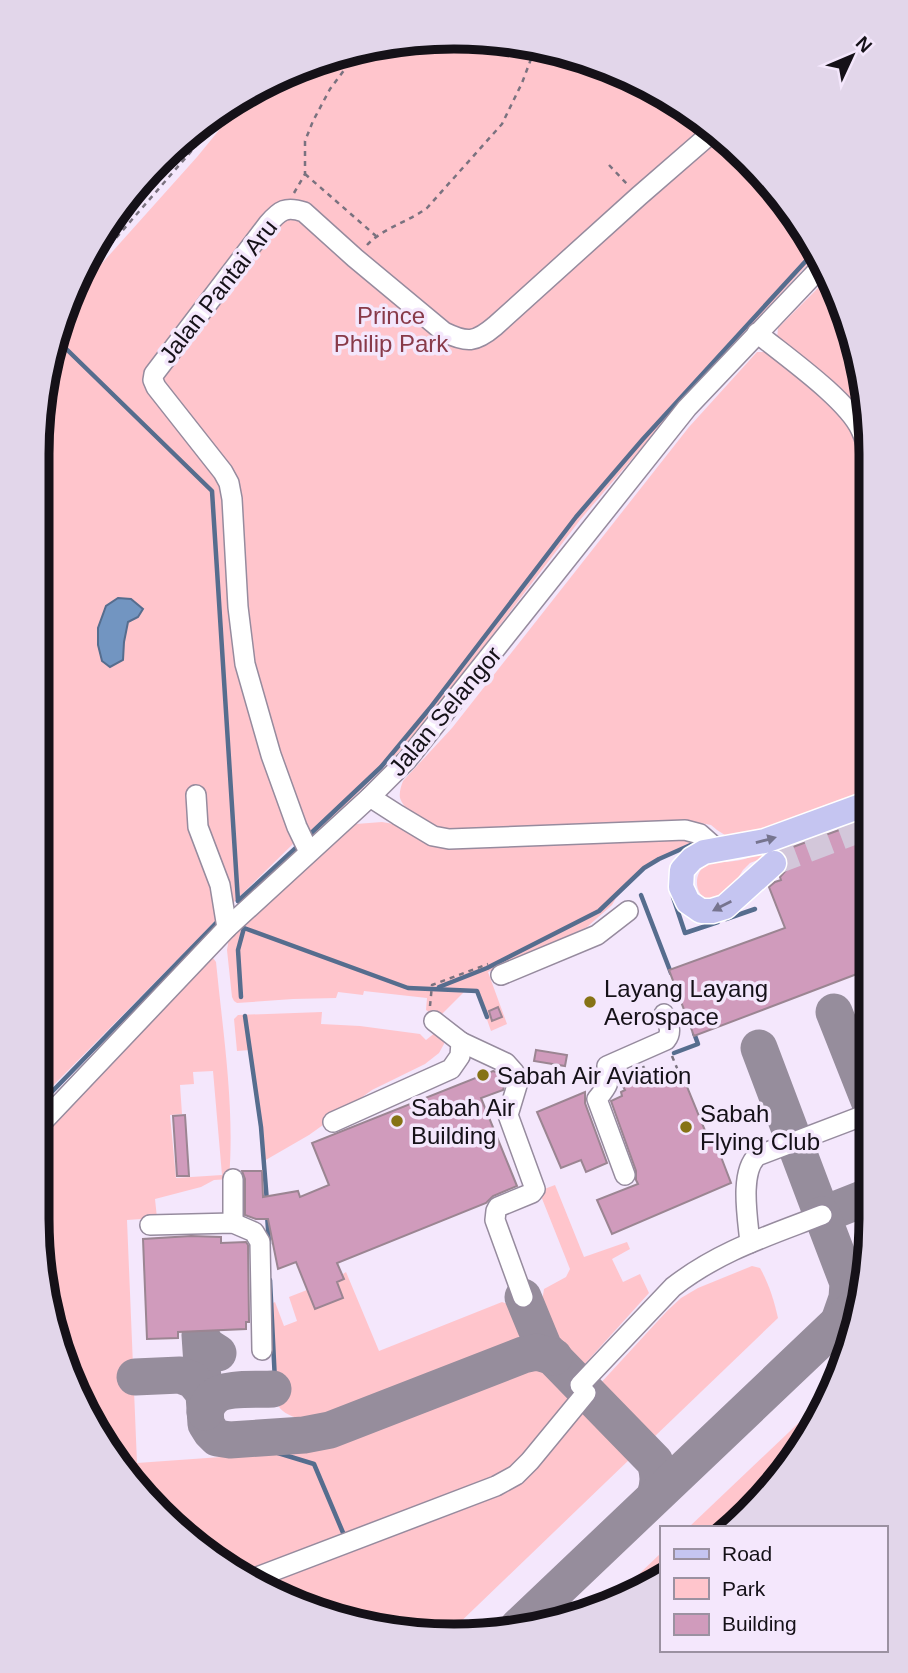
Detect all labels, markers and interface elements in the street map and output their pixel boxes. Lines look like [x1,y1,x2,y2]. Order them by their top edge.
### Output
north arrow [817,21,887,91]
text: N [852,32,876,57]
street label: Jalan Pantai Aru [154,214,282,368]
park label: Prince Philip Park [334,302,449,357]
street label: Jalan Selangor [383,641,507,781]
one-way arrow [755,834,777,845]
one-way arrow [711,899,731,911]
place label: Layang Layang Aerospace [604,975,768,1030]
marker: Layang Layang Aerospace [582,994,598,1010]
place label: Sabah Air Aviation [497,1062,691,1089]
marker: Sabah Air Aviation [475,1067,491,1083]
place label: Sabah Air Building [411,1094,515,1149]
place label: Sabah Flying Club [700,1100,820,1155]
marker: Sabah Air Building [389,1113,405,1129]
marker: Sabah Flying Club [678,1119,694,1135]
legend [660,1526,887,1652]
text: Road [722,1542,772,1565]
text: Park [722,1577,766,1600]
text: Building [722,1612,797,1635]

